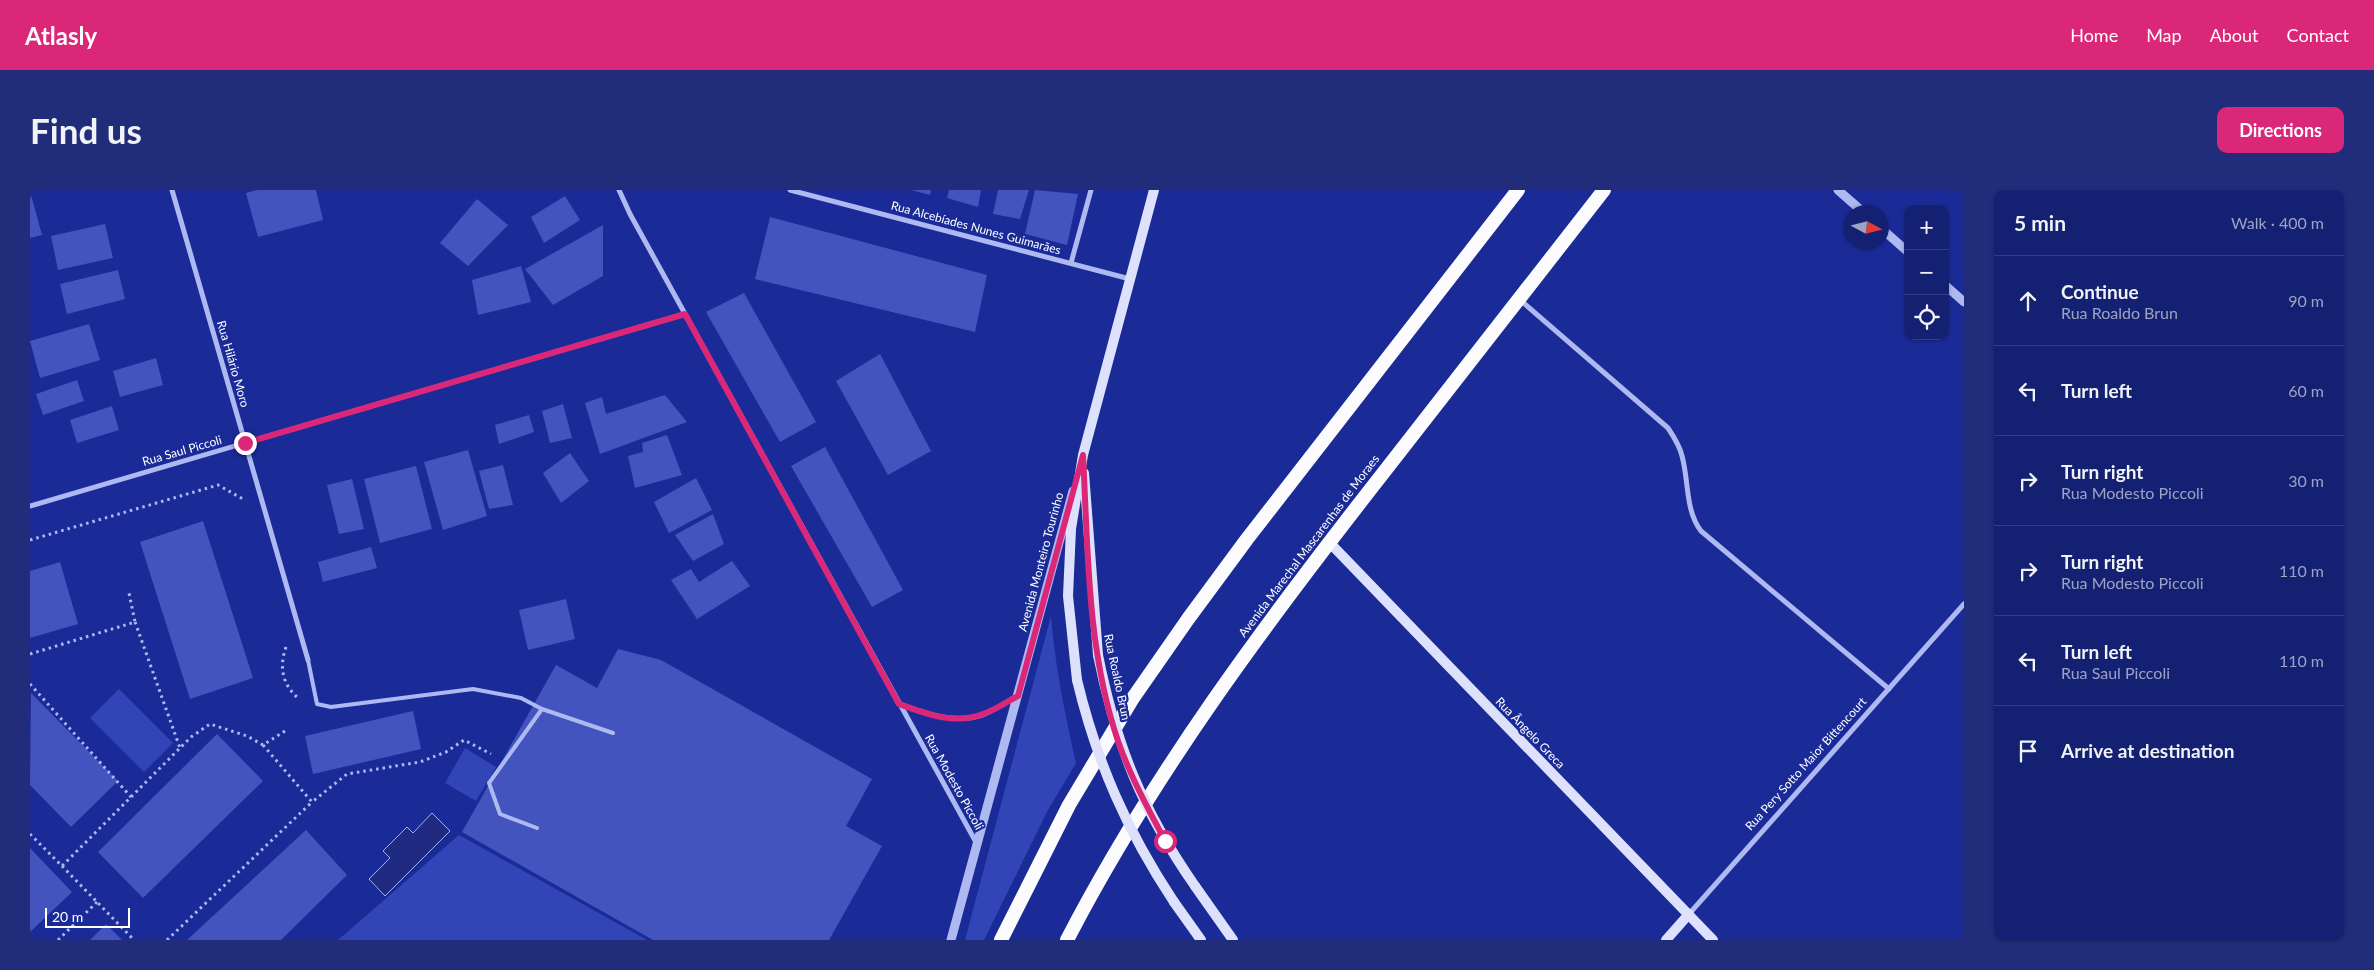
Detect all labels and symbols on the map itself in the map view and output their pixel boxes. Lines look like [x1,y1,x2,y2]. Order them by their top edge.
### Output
street label: Rua Alcebíades Nunes Guimarães [890,198,1063,257]
north arrow [1844,205,1889,250]
street label: Rua Hilário Moro [214,319,253,409]
street label: Rua Saul Piccoli [140,432,223,469]
route end [234,432,257,455]
street label: Avenida Marechal Mascarenhas de Moraes [1235,452,1382,640]
street label: Avenida Monteiro Tourinho [1015,490,1066,633]
street label: Rua Roaldo Brun [1101,632,1134,721]
street label: Rua Pery Sotto Maior Bittencourt [1742,693,1870,833]
street label: Rua Ângelo Greca [1493,694,1568,771]
street label: Rua Modesto Piccoli [922,731,987,832]
route start [1154,830,1177,853]
scale bar [45,905,130,928]

